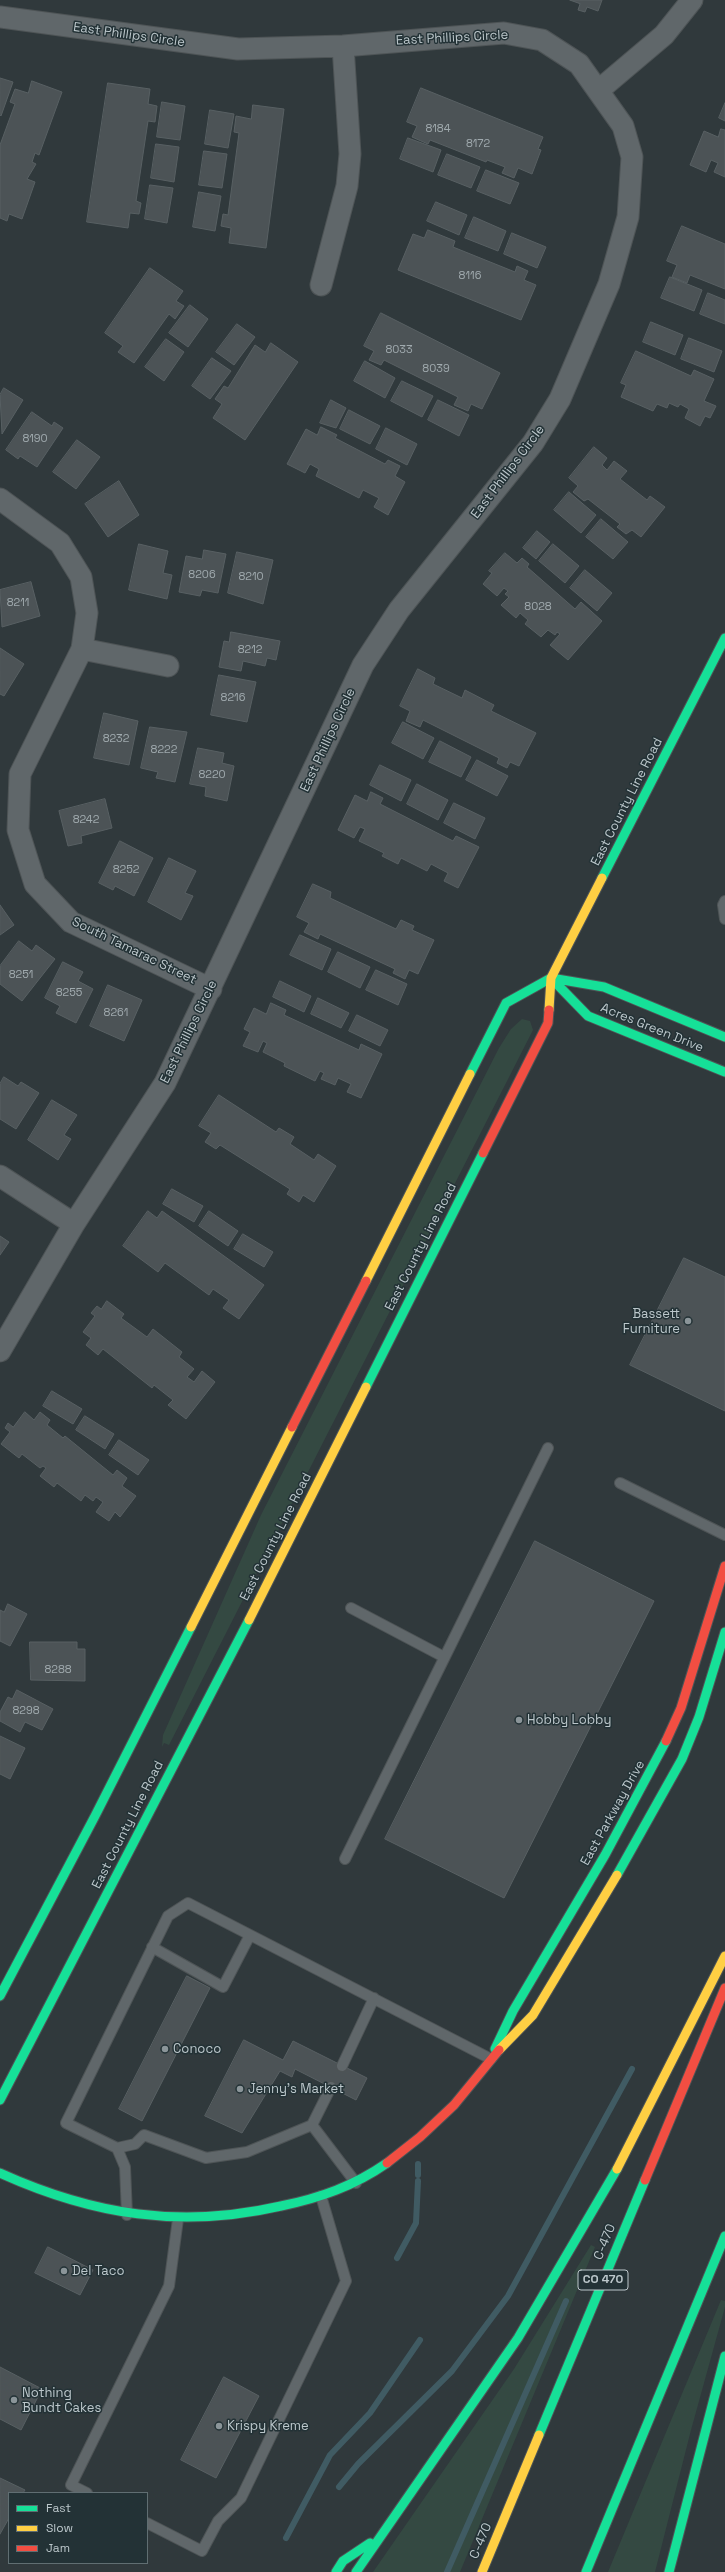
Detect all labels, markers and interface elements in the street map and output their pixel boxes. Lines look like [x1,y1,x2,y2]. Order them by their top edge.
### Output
street label: East Phillips Circle [72,19,186,51]
street label: East Phillips Circle [395,27,509,49]
house number: 8184 [425,122,451,136]
house number: 8172 [466,137,490,151]
house number: 8116 [459,269,481,283]
house number: 8033 [385,343,413,357]
house number: 8039 [422,362,450,376]
street label: East Phillips Circle [468,422,548,522]
house number: 8190 [22,432,48,446]
house number: 8206 [188,568,216,582]
house number: 8210 [238,570,264,584]
house number: 8211 [7,596,29,610]
house number: 8028 [524,600,552,614]
house number: 8212 [238,643,262,657]
street label: East Phillips Circle [297,686,359,794]
house number: 8216 [221,691,245,705]
house number: 8232 [103,732,129,746]
street label: East County Line Road [588,735,666,869]
house number: 8222 [151,743,177,757]
house number: 8220 [198,768,226,782]
house number: 8242 [73,813,99,827]
house number: 8252 [113,863,139,877]
street label: South Tamarac Street [69,914,199,988]
house number: 8251 [9,968,33,982]
street label: East Phillips Circle [157,978,221,1086]
house number: 8255 [56,986,82,1000]
street label: Acres Green Drive [598,1000,706,1056]
house number: 8261 [104,1006,128,1020]
street label: East County Line Road [382,1180,460,1314]
place label: Bassett Furniture [623,1306,680,1337]
marker: Bassett Furniture [683,1316,693,1326]
street label: East County Line Road [237,1470,315,1604]
house number: 8288 [44,1663,72,1677]
house number: 8298 [12,1704,40,1718]
place label: Hobby Lobby [527,1712,611,1728]
marker: Hobby Lobby [514,1715,524,1725]
street label: East County Line Road [89,1758,167,1892]
street label: East Parkway Drive [578,1758,648,1868]
place label: Conoco [173,2041,221,2057]
marker: Conoco [160,2044,170,2054]
place label: Jenny's Market [248,2081,344,2097]
marker: Jenny's Market [235,2084,245,2094]
street label: C-470 [591,2222,619,2262]
place label: Del Taco [72,2263,124,2279]
marker: Del Taco [59,2266,69,2276]
road number: CO 470 [578,2270,628,2290]
place label: Nothing Bundt Cakes [22,2385,101,2416]
marker: Nothing Bundt Cakes [9,2395,19,2405]
place label: Krispy Kreme [227,2418,309,2434]
marker: Krispy Kreme [214,2421,224,2431]
legend [8,2492,148,2564]
text: Fast [46,2500,71,2516]
text: Slow [46,2520,73,2536]
street label: C-470 [466,2521,496,2561]
text: Jam [46,2540,70,2556]

